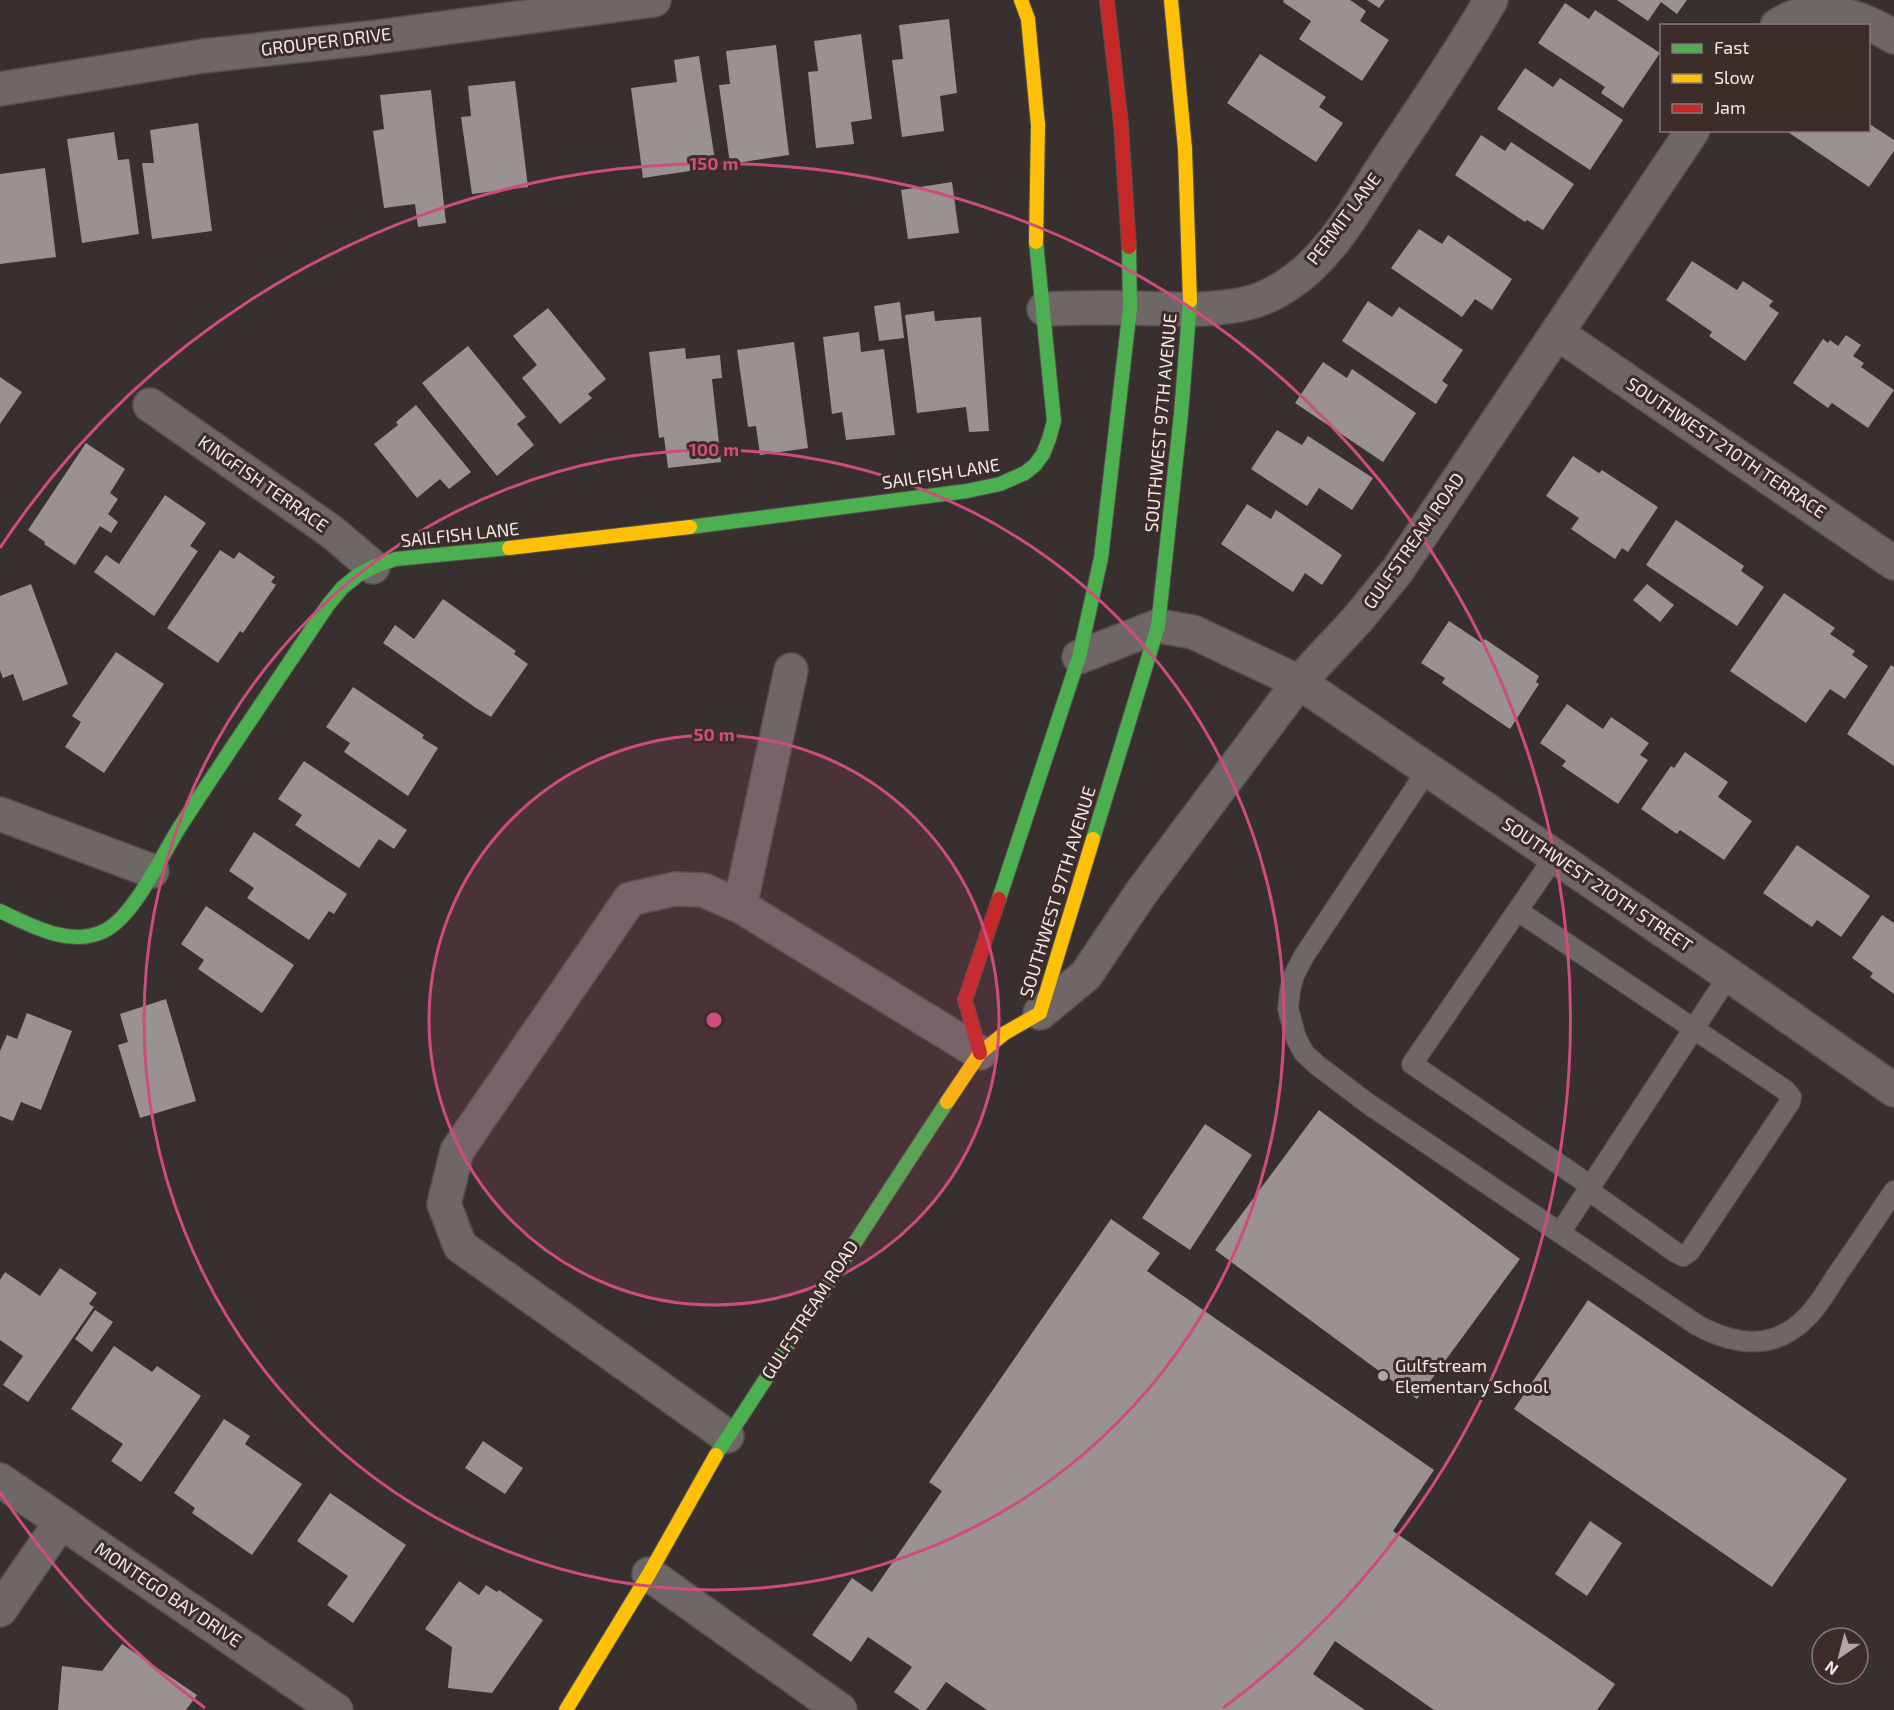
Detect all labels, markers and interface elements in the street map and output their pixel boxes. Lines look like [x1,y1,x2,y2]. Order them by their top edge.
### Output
street label: GROUPER DRIVE [259,22,392,60]
legend [1660,24,1870,132]
text: Fast [1714,36,1749,58]
text: Slow [1714,66,1755,88]
text: Jam [1714,96,1746,118]
text: 150 m [690,152,738,174]
street label: PERMIT LANE [1301,168,1385,269]
street label: SOUTHWEST 97TH AVENUE [1139,312,1181,533]
street label: SOUTHWEST 210TH TERRACE [1622,372,1831,522]
street label: KINGFISH TERRACE [194,430,333,536]
text: 100 m [689,438,739,460]
street label: SAILFISH LANE [880,453,1001,493]
street label: GULFSTREAM ROAD [1358,468,1468,613]
street label: SAILFISH LANE [400,517,520,551]
text: 50 m [693,723,735,745]
street label: SOUTHWEST 97TH AVENUE [1014,783,1100,1000]
street label: SOUTHWEST 210TH STREET [1498,812,1697,956]
centre of rings [704,1010,724,1030]
street label: GULFSTREAM ROAD [756,1236,862,1383]
place label: Gulfstream Elementary School [1395,1354,1549,1397]
marker: Gulfstream Elementary School [1376,1369,1390,1383]
street label: MONTEGO BAY DRIVE [91,1537,246,1651]
north arrow [1810,1626,1870,1686]
text: N [1821,1658,1841,1680]

